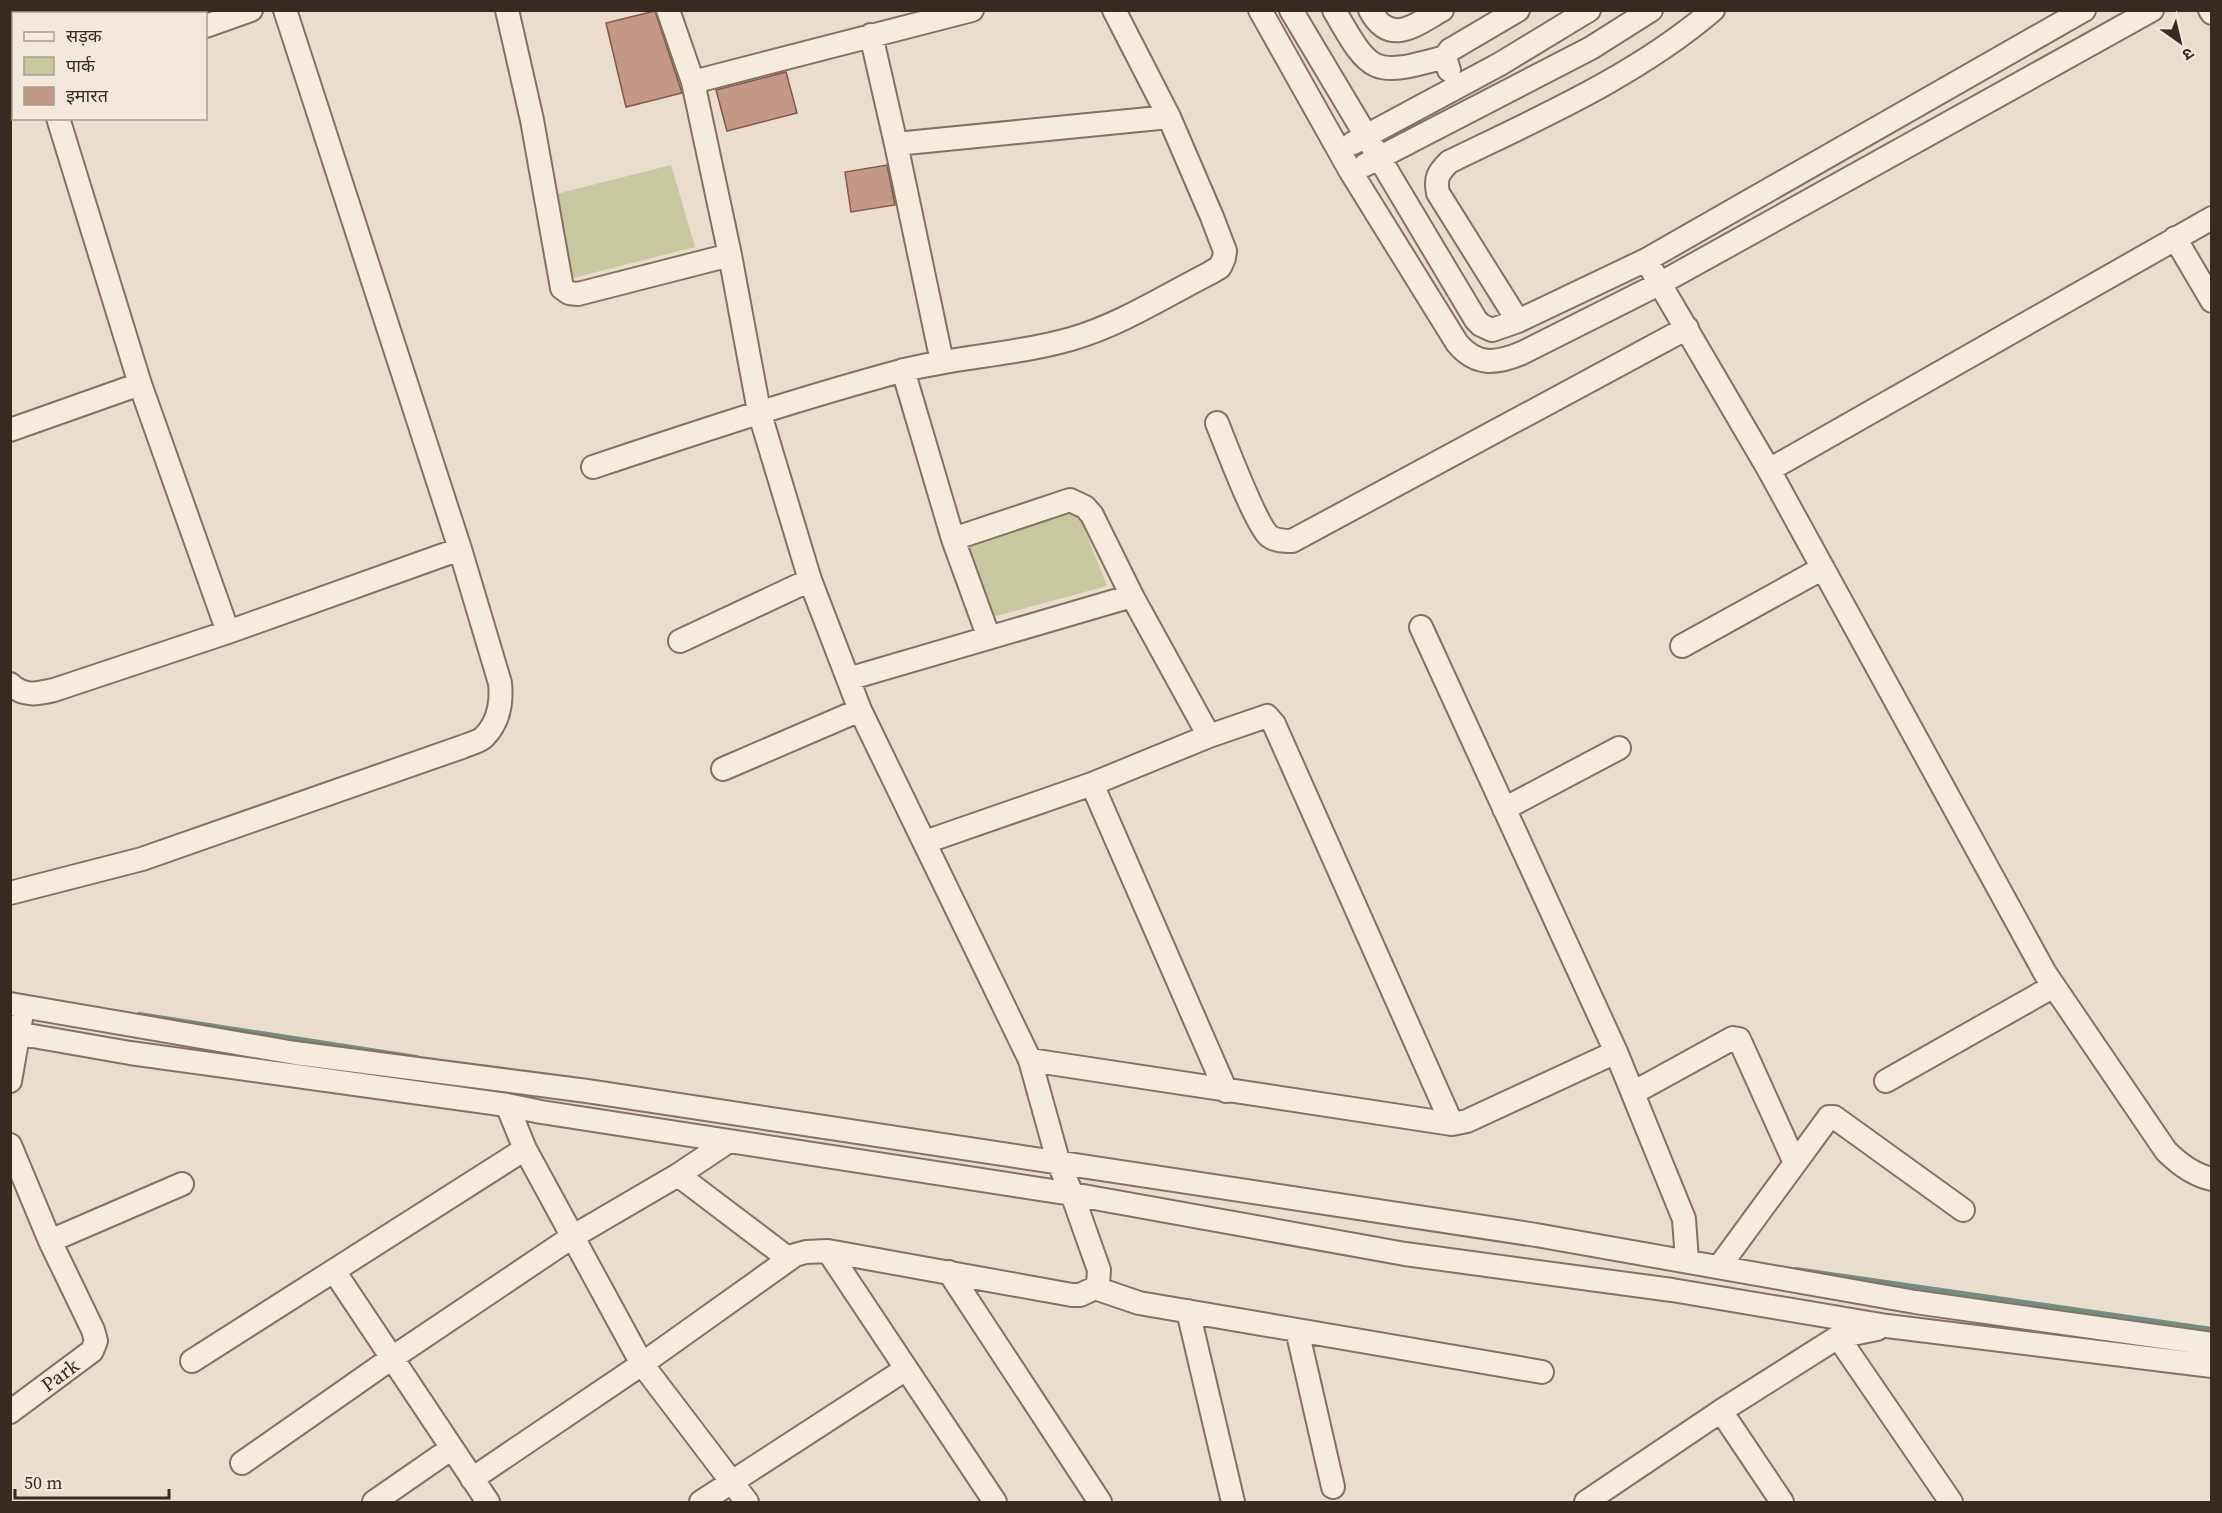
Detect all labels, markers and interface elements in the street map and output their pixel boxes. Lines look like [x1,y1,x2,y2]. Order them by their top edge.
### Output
legend [12,12,207,120]
north arrow [2150,12,2210,72]
text: सड़क [66,23,103,48]
text: उ [2178,43,2198,67]
text: पार्क [66,53,96,78]
text: इमारत [66,83,109,108]
street label: Park [35,1352,85,1398]
scale bar [15,1462,170,1500]
text: 50 m [24,1470,62,1495]

